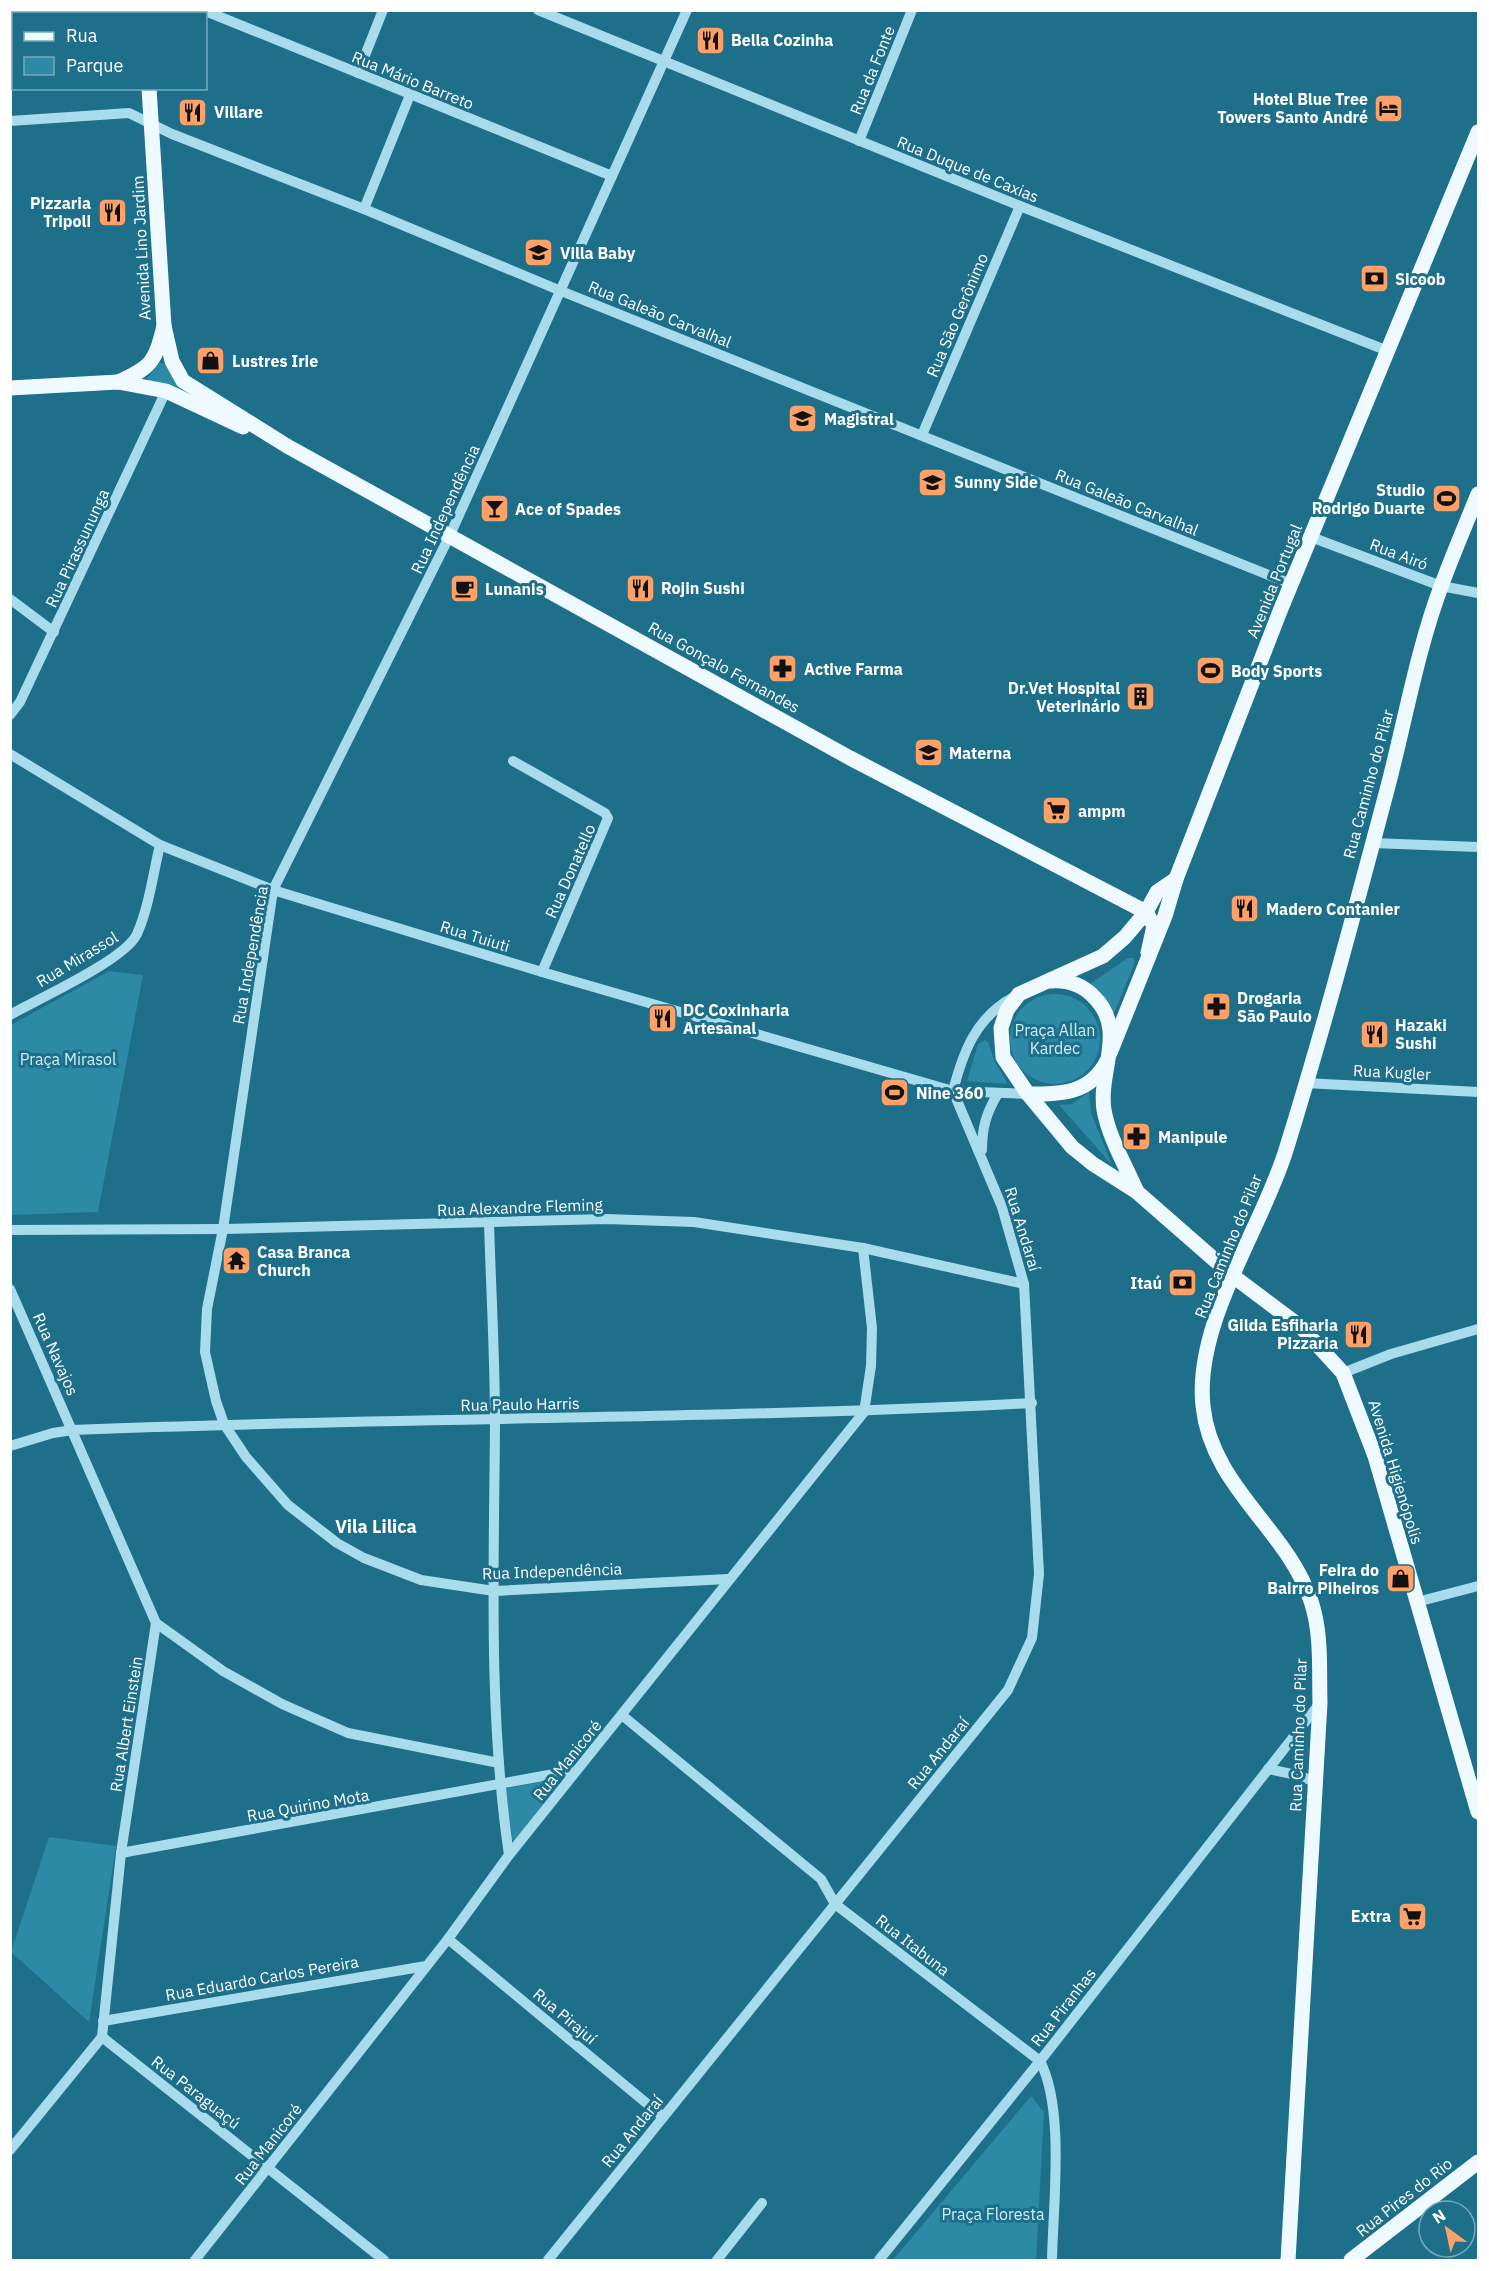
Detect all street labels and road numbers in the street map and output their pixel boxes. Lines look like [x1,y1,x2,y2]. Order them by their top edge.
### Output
street label: Rua da Fonte [845,22,899,117]
street label: Rua Mário Barreto [349,46,477,114]
street label: Rua Duque de Caxias [894,131,1042,207]
street label: Avenida Lino Jardim [127,175,155,321]
street label: Rua São Gerônimo [922,250,992,380]
street label: Rua Galeão Carvalhal [585,276,735,352]
street label: Rua Independência [406,441,484,577]
street label: Rua Galeão Carvalhal [1052,464,1202,540]
street label: Rua Pirassununga [41,485,113,610]
street label: Avenida Portugal [1242,521,1306,641]
street label: Rua Airó [1367,534,1431,574]
street label: Rua Gonçalo Fernandes [645,617,803,717]
street label: Rua Caminho do Pilar [1338,707,1398,861]
street label: Rua Donatello [540,821,600,921]
street label: Rua Independência [228,884,272,1026]
street label: Rua Tuiuti [438,916,512,956]
street label: Rua Mirassol [33,927,121,991]
street label: Rua Kugler [1352,1060,1432,1084]
street label: Rua Caminho do Pilar [1190,1171,1266,1321]
street label: Rua Andaraí [1001,1184,1045,1274]
street label: Rua Alexandre Fleming [437,1194,604,1220]
street label: Rua Navajos [29,1310,83,1398]
street label: Rua Paulo Harris [460,1393,580,1415]
street label: Avenida Higienópolis [1364,1397,1428,1547]
street label: Rua Independência [482,1559,623,1583]
street label: Rua Albert Einstein [105,1655,147,1793]
street label: Rua Caminho do Pilar [1285,1658,1311,1812]
street label: Rua Andaraí [903,1713,973,1793]
street label: Rua Manicoré [528,1716,606,1804]
street label: Rua Quirino Mota [245,1784,371,1826]
street label: Rua Itabuna [872,1910,954,1980]
street label: Rua Eduardo Carlos Pereira [164,1951,361,2005]
street label: Rua Piranhas [1026,1964,1100,2050]
street label: Rua Pirajuí [529,1984,601,2048]
street label: Rua Paraguaçú [148,2051,244,2133]
street label: Rua Andaraí [597,2091,667,2171]
street label: Rua Manicoré [230,2099,306,2189]
street label: Rua Pires do Rio [1352,2153,1456,2241]

